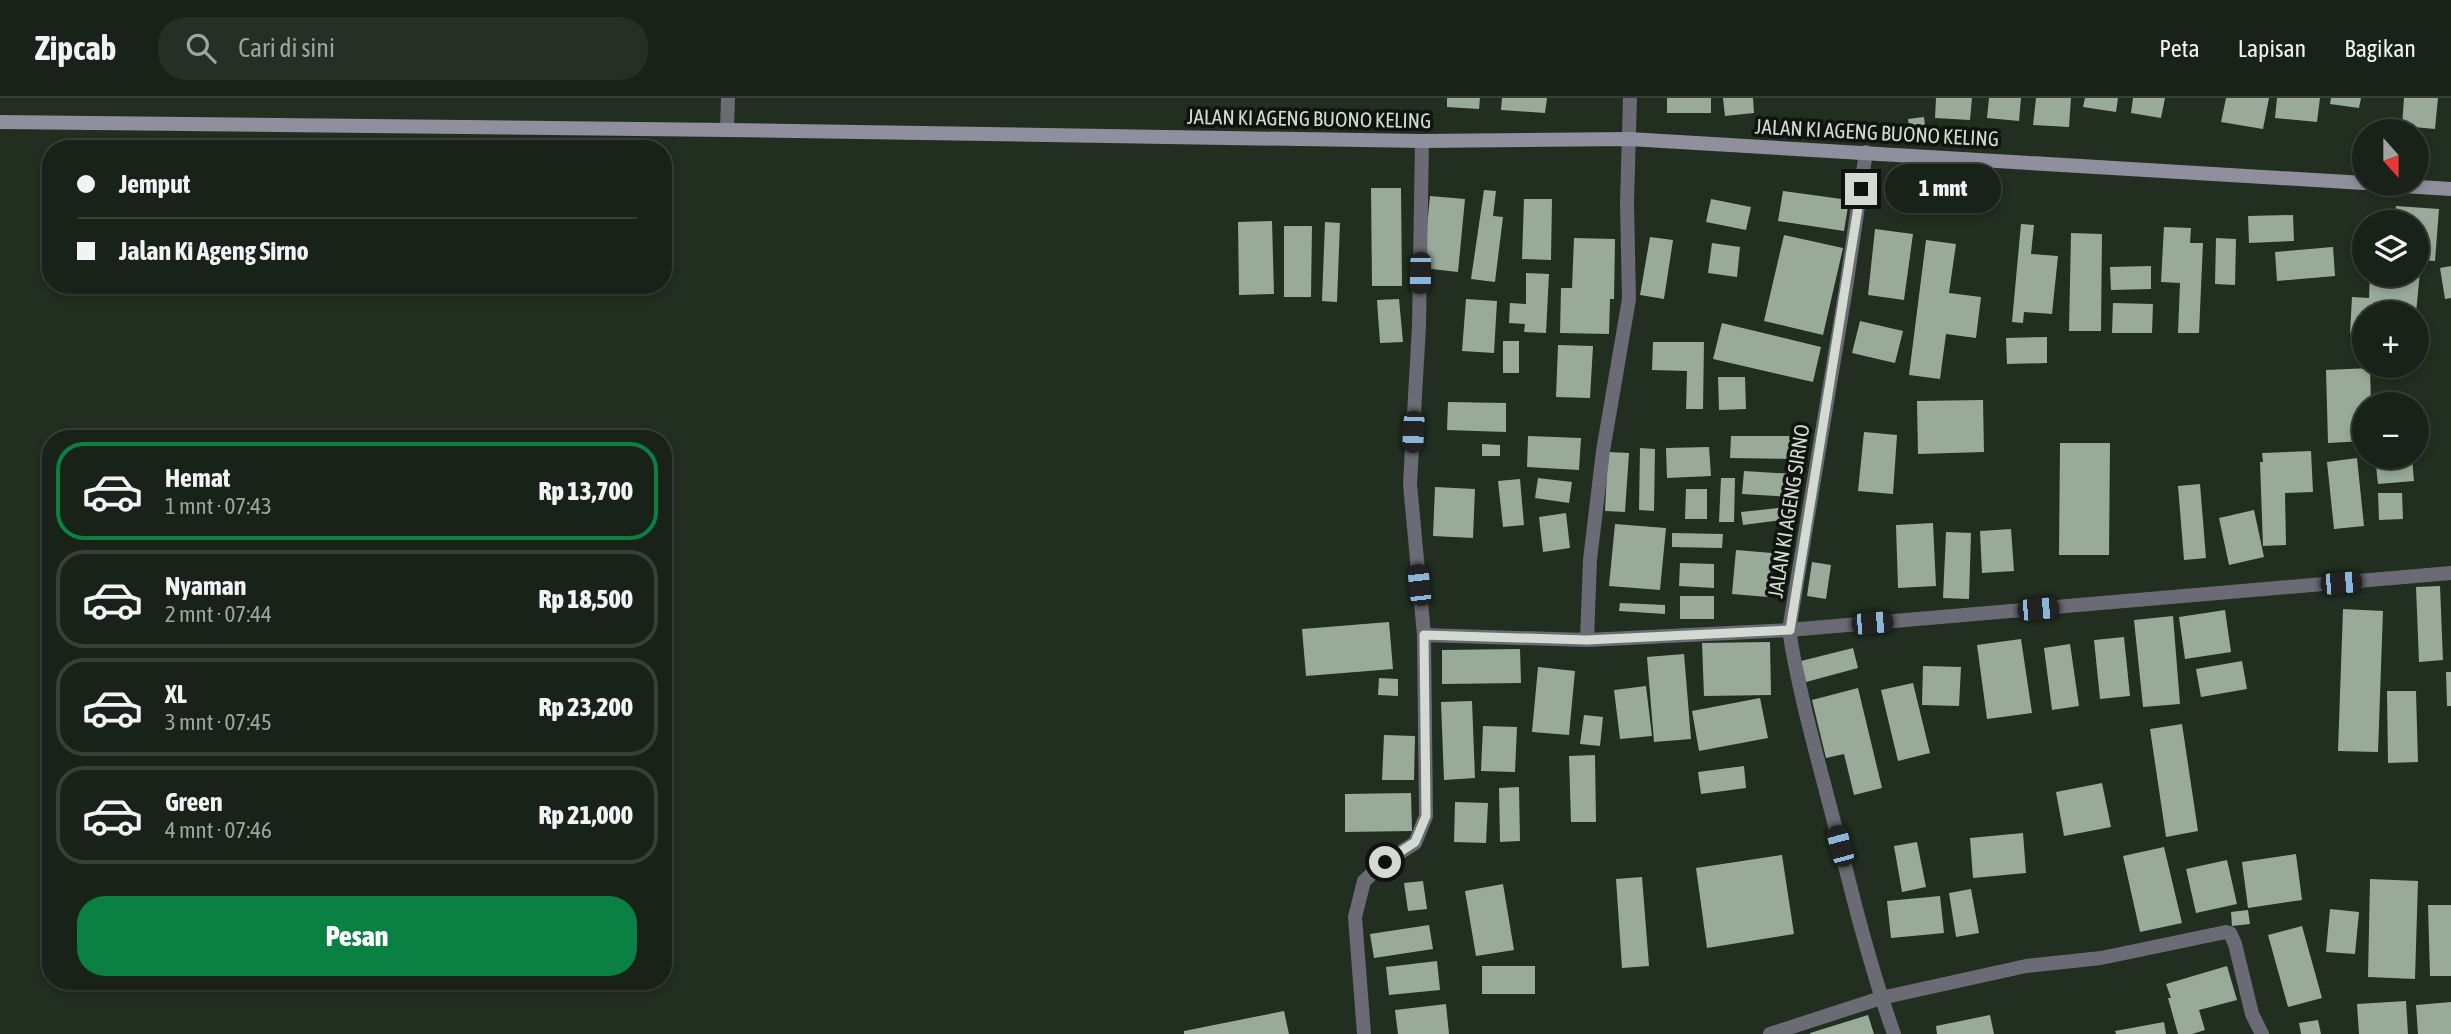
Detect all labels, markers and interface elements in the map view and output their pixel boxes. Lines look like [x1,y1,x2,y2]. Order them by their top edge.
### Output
search box [158,17,648,80]
text: Zipcab [35,29,116,67]
icon: search [182,29,220,67]
text: Cari di sini [238,33,335,63]
text: Peta [2159,35,2200,62]
text: Lapisan [2238,35,2306,62]
text: Bagikan [2344,35,2416,62]
street label: JALAN KI AGENG BUONO KELING [1187,104,1431,132]
street label: JALAN KI AGENG BUONO KELING [1754,114,2000,150]
north arrow [2352,119,2429,196]
map controls [2352,119,2429,469]
callout: 1 mnt [1885,164,2001,214]
text: Jemput [119,169,190,199]
route end [1845,173,1877,205]
text: 1 mnt [1919,175,1967,201]
button: layers [2352,210,2429,287]
text: Jalan Ki Ageng Sirno [119,236,309,266]
car [1410,252,1431,294]
button: + [2352,301,2429,378]
button: − [2352,392,2429,469]
car [1402,410,1425,454]
street label: JALAN KI AGENG SIRNO [1762,423,1814,599]
icon: car [81,460,144,523]
text: Hemat [165,463,230,493]
text: Rp 13,700 [538,476,633,506]
text: 1 mnt · 07:43 [165,493,272,519]
car [1407,563,1432,607]
icon: car [81,568,144,631]
text: Nyaman [165,571,246,601]
car [2320,571,2363,595]
text: Rp 18,500 [538,584,633,614]
car [2017,597,2060,621]
text: 2 mnt · 07:44 [165,601,272,627]
car [1851,611,1894,635]
icon: car [81,676,144,739]
text: XL [165,679,187,709]
text: Rp 23,200 [538,692,633,722]
text: 3 mnt · 07:45 [165,709,272,735]
icon: car [81,784,144,847]
text: Green [165,787,223,817]
text: Rp 21,000 [538,800,633,830]
text: 4 mnt · 07:46 [165,817,272,843]
car [1825,823,1856,869]
route start [1369,846,1401,878]
button: Pesan [77,896,637,976]

